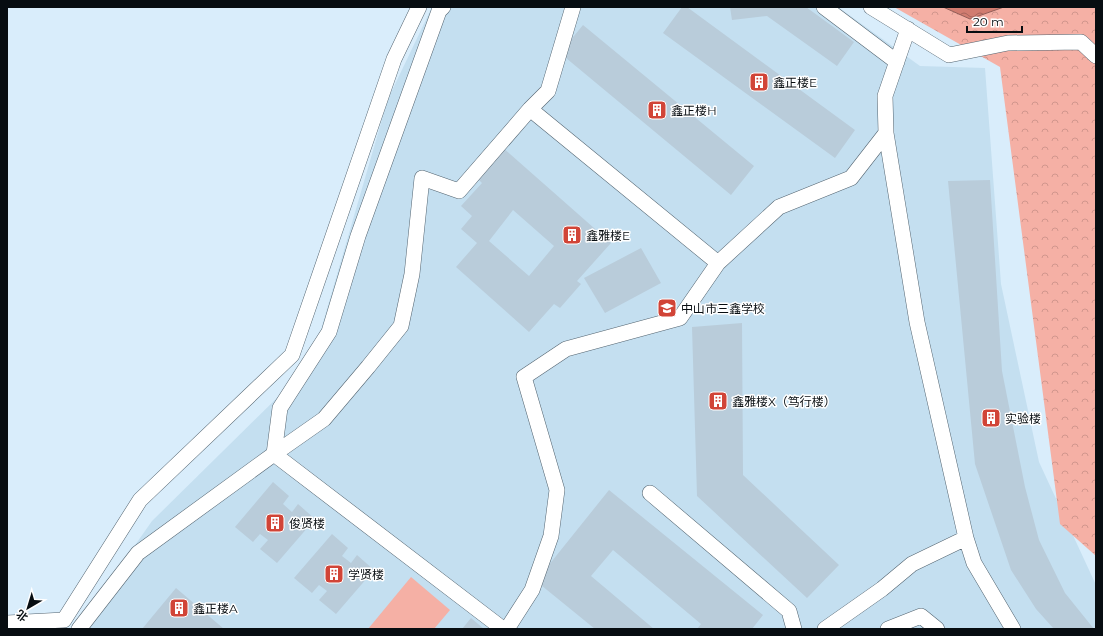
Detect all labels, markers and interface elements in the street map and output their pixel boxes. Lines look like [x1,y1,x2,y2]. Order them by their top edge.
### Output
scale bar [967,8,1022,34]
text: 20 m [973,14,1004,29]
building icon: 鑫正楼E [748,71,770,93]
place label: 鑫正楼E [773,75,817,90]
building icon: 鑫正楼H [646,99,668,121]
place label: 鑫正楼H [671,103,717,118]
building icon: 鑫雅楼E [561,224,583,246]
place label: 鑫雅楼E [586,228,630,243]
school or university icon: 中山市三鑫学校 [656,297,678,319]
place label: 中山市三鑫学校 [681,301,765,316]
building icon: 鑫雅楼X（笃行楼） [707,390,729,412]
place label: 鑫雅楼X（笃行楼） [732,394,836,409]
building icon: 实验楼 [980,407,1002,429]
place label: 实验楼 [1005,411,1041,426]
building icon: 俊贤楼 [264,512,286,534]
place label: 俊贤楼 [289,516,325,531]
building icon: 学贤楼 [323,563,345,585]
place label: 学贤楼 [348,567,384,582]
north arrow [8,588,48,628]
building icon: 鑫正楼A [168,597,190,619]
place label: 鑫正楼A [193,601,238,616]
text: 北 [13,607,30,625]

